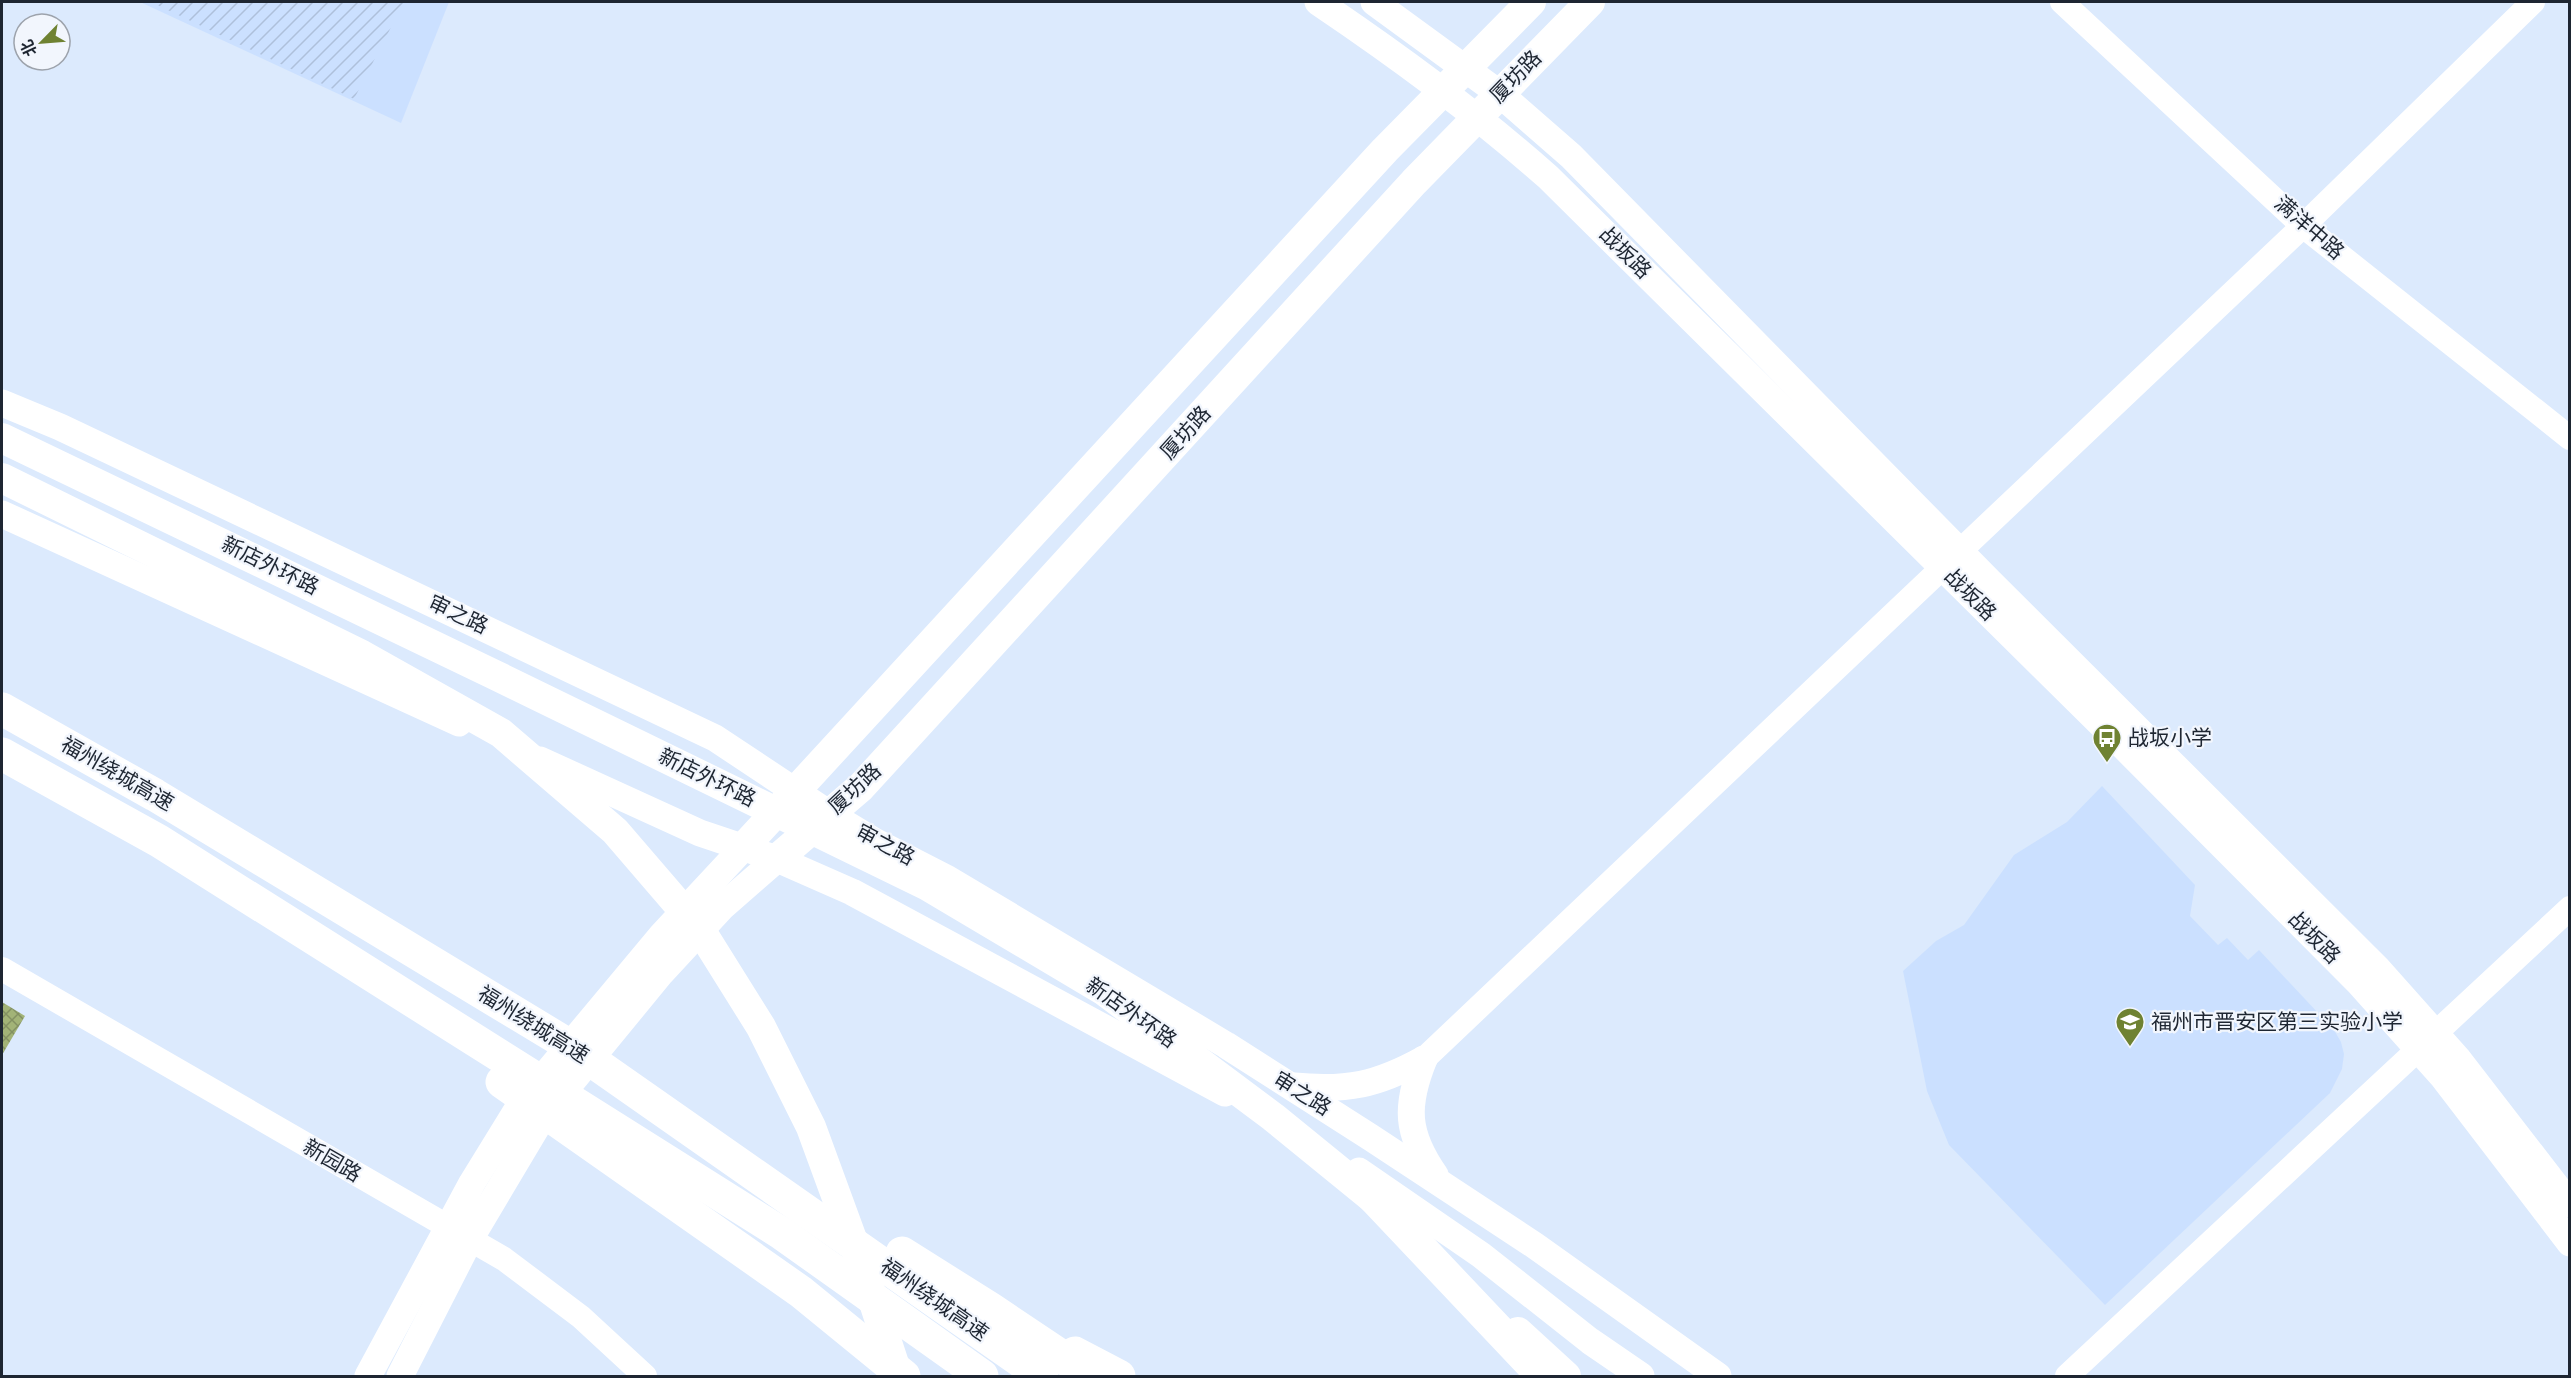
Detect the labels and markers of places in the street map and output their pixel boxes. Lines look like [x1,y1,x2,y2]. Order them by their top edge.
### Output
bus stop icon: 战坂小学 [2091,722,2123,764]
place label: 战坂小学 [2128,727,2212,749]
school or university icon: 福州市晋安区第三实验小学 [2114,1006,2146,1048]
place label: 福州市晋安区第三实验小学 [2151,1011,2403,1033]

